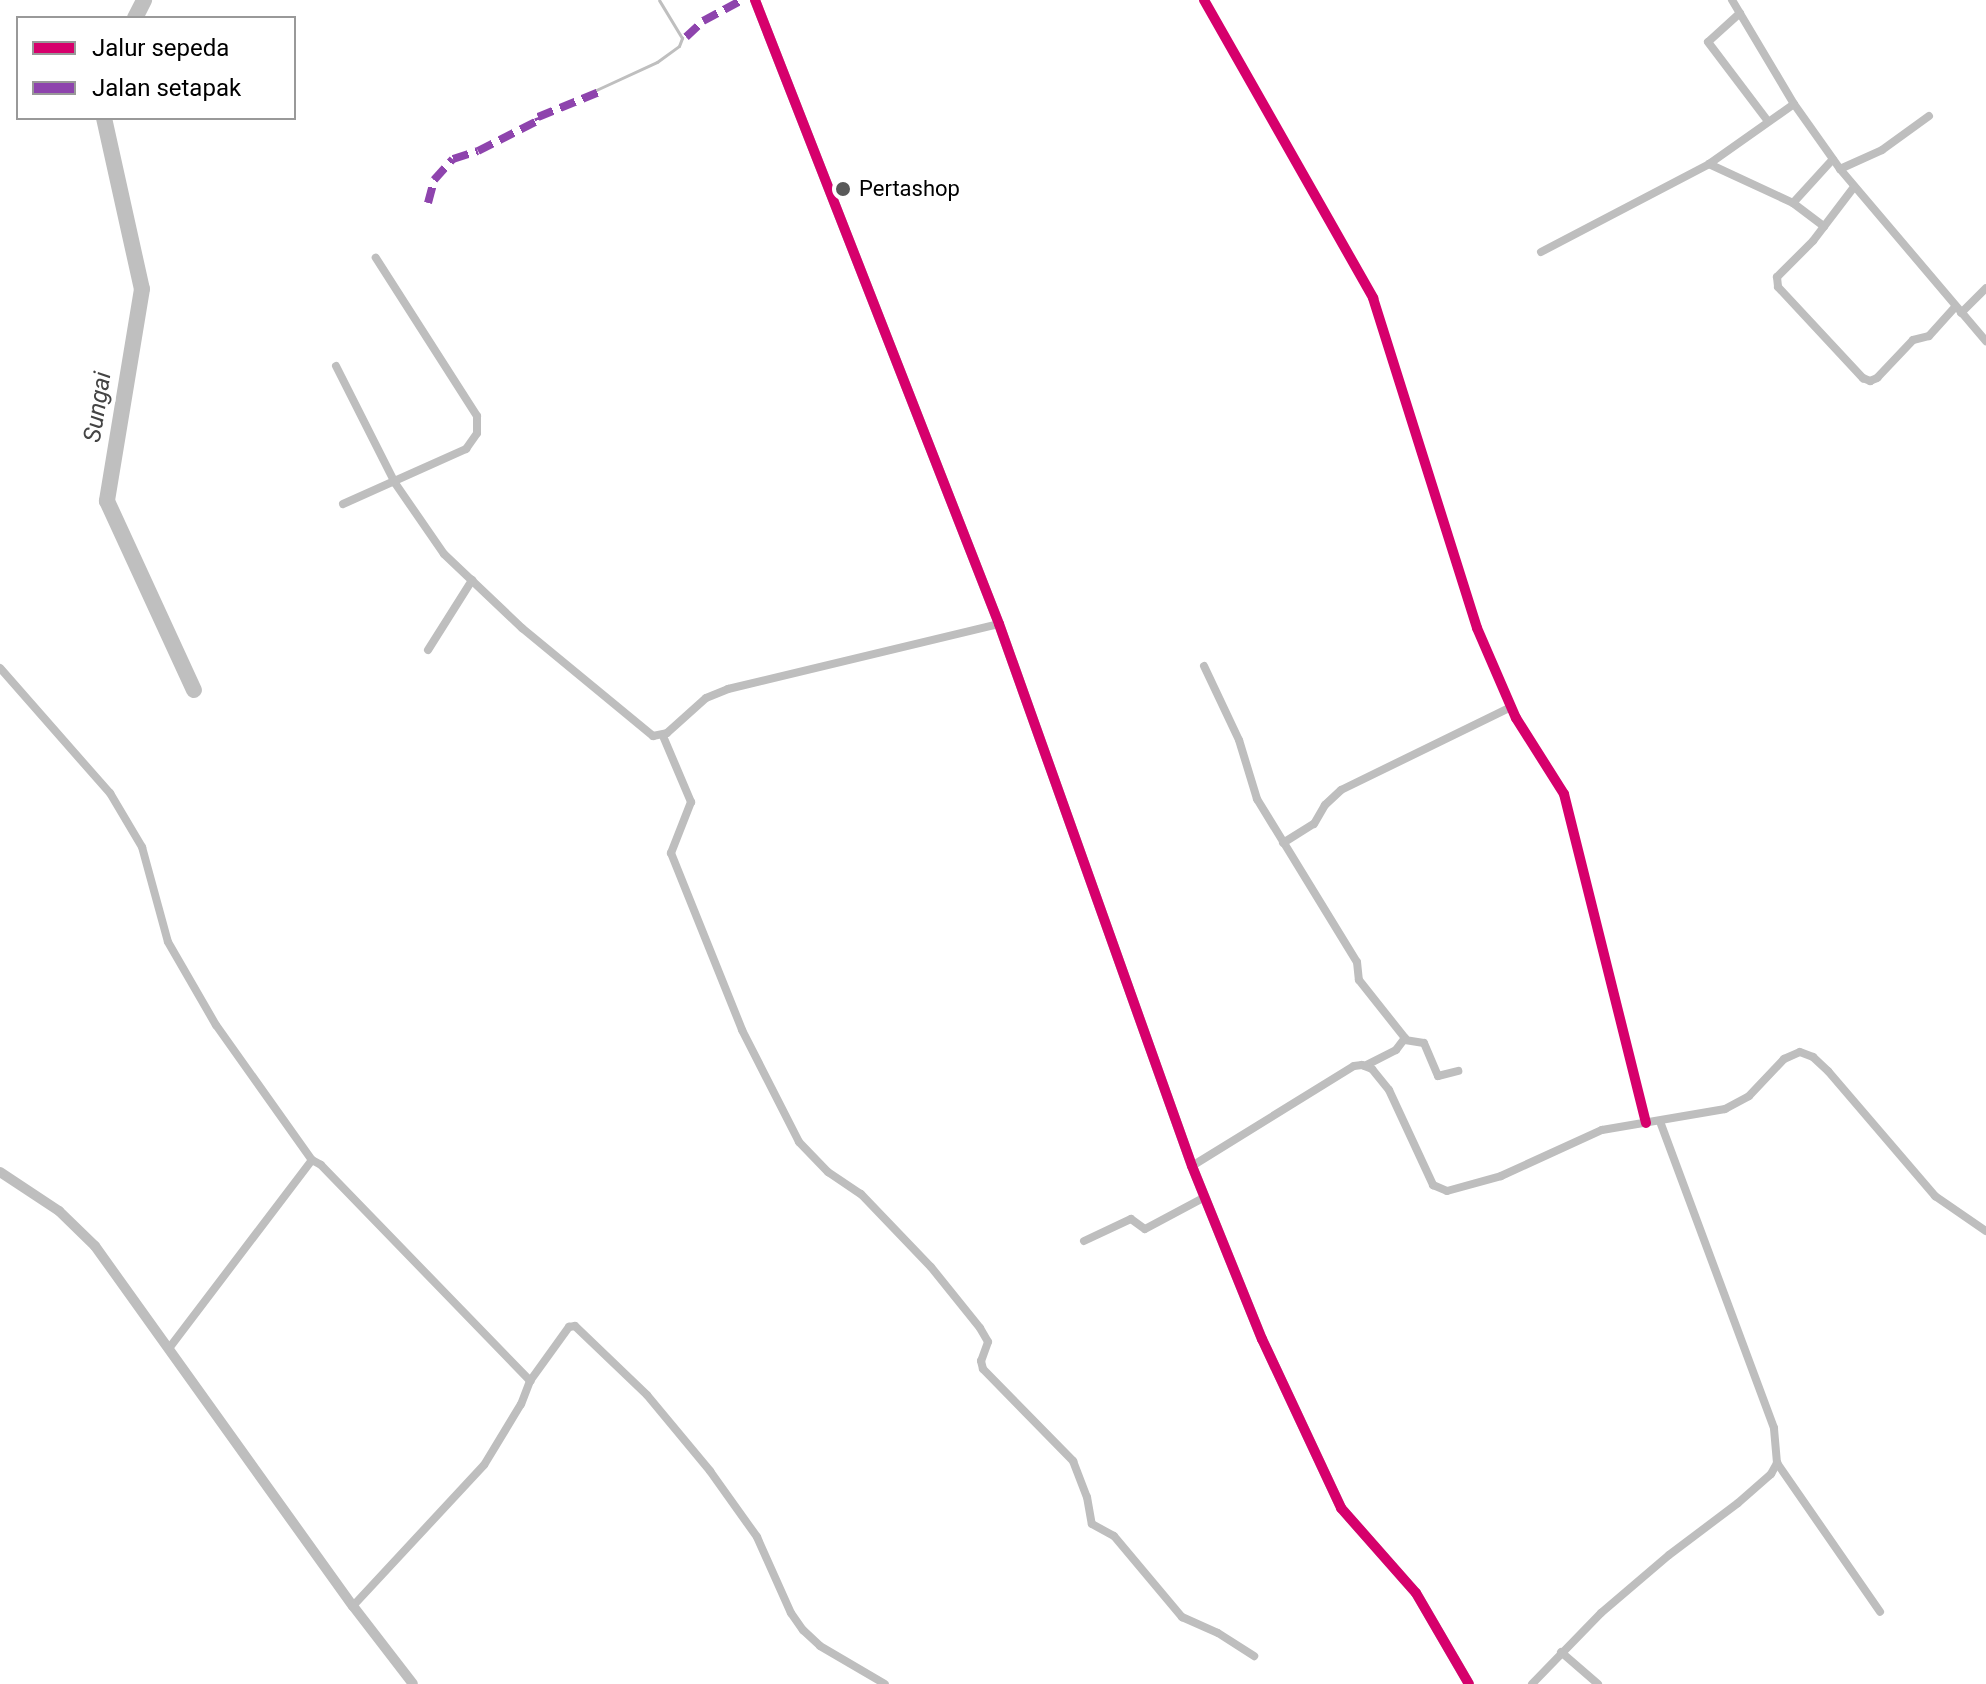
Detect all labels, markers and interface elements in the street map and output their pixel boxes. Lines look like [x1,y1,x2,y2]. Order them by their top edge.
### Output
legend [16,16,296,120]
text: Jalur sepeda [92,34,229,62]
text: Jalan setapak [92,74,241,102]
place label: Pertashop [859,176,960,202]
marker: Pertashop [834,180,852,198]
water label: Sungai [78,370,118,444]

